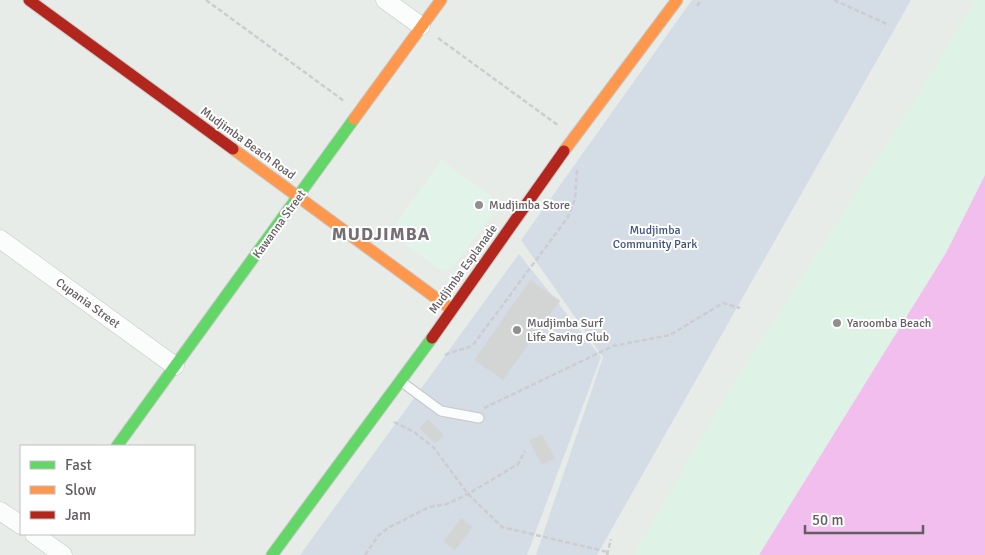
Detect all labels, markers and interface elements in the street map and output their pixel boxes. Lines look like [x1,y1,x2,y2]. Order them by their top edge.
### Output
street label: Mudjimba Beach Road [197,104,298,183]
street label: Kawanna Street [250,187,309,261]
place label: Mudjimba Store [489,198,570,213]
marker: Mudjimba Store [473,199,485,211]
street label: Mudjimba Esplanade [426,222,501,317]
district label: MUDJIMBA [332,223,430,245]
park label: Mudjimba Community Park [613,223,697,252]
street label: Cupania Street [53,275,123,332]
place label: Mudjimba Surf Life Saving Club [527,316,609,345]
place label: Yaroomba Beach [847,316,931,331]
marker: Yaroomba Beach [831,317,843,329]
marker: Mudjimba Surf Life Saving Club [511,324,523,336]
legend [20,445,195,535]
text: Fast [65,456,92,474]
text: Slow [65,481,96,499]
scale bar [805,502,922,534]
text: Jam [65,506,91,524]
text: 50 m [812,511,843,529]

